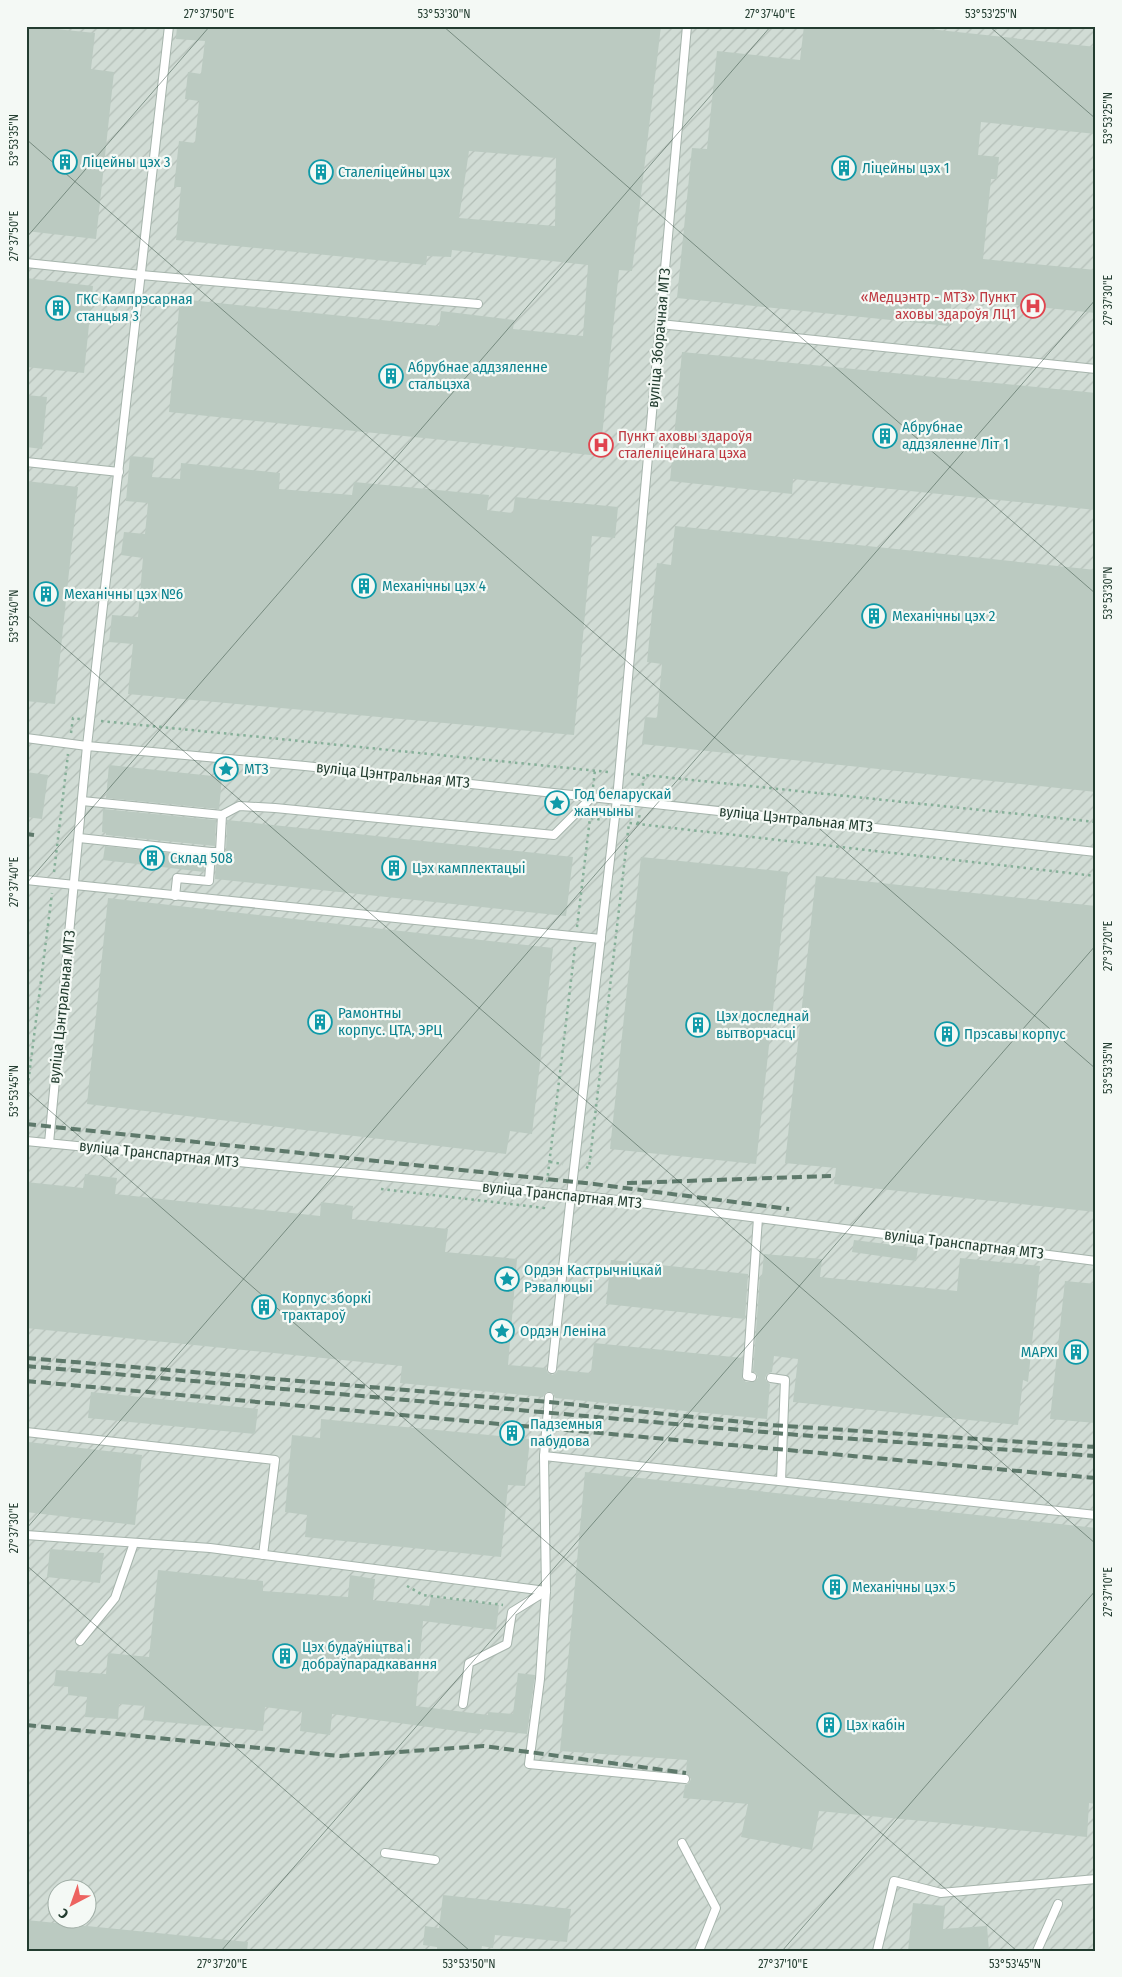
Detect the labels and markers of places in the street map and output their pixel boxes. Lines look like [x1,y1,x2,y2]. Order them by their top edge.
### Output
building icon: Ліцейны цэх 3 [52,149,78,175]
place label: Ліцейны цэх 3 [82,153,171,171]
building icon: Ліцейны цэх 1 [831,155,857,181]
building icon: Сталеліцейны цэх [308,159,334,185]
place label: Ліцейны цэх 1 [862,159,950,177]
place label: Сталеліцейны цэх [338,163,450,181]
place label: «Медцэнтр - МТЗ» Пункт аховы здароўя ЛЦ1 [860,288,1017,323]
place label: ГКС Кампрэсарная станцыя 3 [76,290,193,325]
hospital icon: «Медцэнтр - МТЗ» Пункт аховы здароўя ЛЦ1 [1020,293,1046,319]
building icon: ГКС Кампрэсарная станцыя 3 [45,295,71,321]
place label: Абрубнае аддзяленне стальцэха [408,358,548,393]
building icon: Абрубнае аддзяленне стальцэха [378,363,404,389]
place label: Абрубнае аддзяленне Літ 1 [902,418,1009,453]
building icon: Абрубнае аддзяленне Літ 1 [872,423,898,449]
place label: Пункт аховы здароўя сталеліцейнага цэха [618,427,752,462]
hospital icon: Пункт аховы здароўя сталеліцейнага цэха [588,432,614,458]
building icon: Механічны цэх 4 [351,573,377,599]
place label: Механічны цэх 4 [382,577,486,595]
building icon: Механічны цэх №6 [33,581,59,607]
place label: Механічны цэх №6 [64,585,183,603]
building icon: Механічны цэх 2 [861,603,887,629]
place label: Механічны цэх 2 [892,607,996,625]
place icon: МТЗ [213,756,239,782]
place label: МТЗ [244,760,269,778]
place label: Год беларускай жанчыны [574,785,672,820]
place icon: Год беларускай жанчыны [544,790,570,816]
building icon: Склад 508 [139,845,165,871]
place label: Склад 508 [170,849,233,867]
building icon: Цэх камплектацыі [381,855,407,881]
place label: Цэх камплектацыі [412,859,526,877]
place label: Рамонтны корпус. ЦТА, ЭРЦ [338,1004,442,1039]
place label: Цэх доследнай вытворчасці [716,1007,809,1042]
building icon: Рамонтны корпус. ЦТА, ЭРЦ [307,1009,333,1035]
building icon: Цэх доследнай вытворчасці [685,1012,711,1038]
building icon: Прэсавы корпус [934,1021,960,1047]
place label: Прэсавы корпус [964,1025,1066,1043]
place label: Ордэн Кастрычніцкай Рэвалюцыі [524,1261,662,1296]
place icon: Ордэн Кастрычніцкай Рэвалюцыі [494,1266,520,1292]
place label: Корпус зборкі трактароў [282,1289,371,1324]
building icon: Корпус зборкі трактароў [251,1294,277,1320]
place icon: Ордэн Леніна [489,1318,515,1344]
place label: Ордэн Леніна [520,1322,606,1340]
building icon: МАРХІ [1063,1339,1089,1365]
place label: МАРХІ [1021,1343,1058,1361]
place label: Падземныя пабудова [530,1415,603,1450]
building icon: Падземныя пабудова [499,1420,525,1446]
building icon: Механічны цэх 5 [822,1574,848,1600]
place label: Механічны цэх 5 [852,1578,956,1596]
place label: Цэх будаўніцтва і добраўпарадкавання [302,1638,437,1673]
building icon: Цэх будаўніцтва і добраўпарадкавання [272,1643,298,1669]
building icon: Цэх кабін [816,1712,842,1738]
place label: Цэх кабін [846,1716,905,1734]

